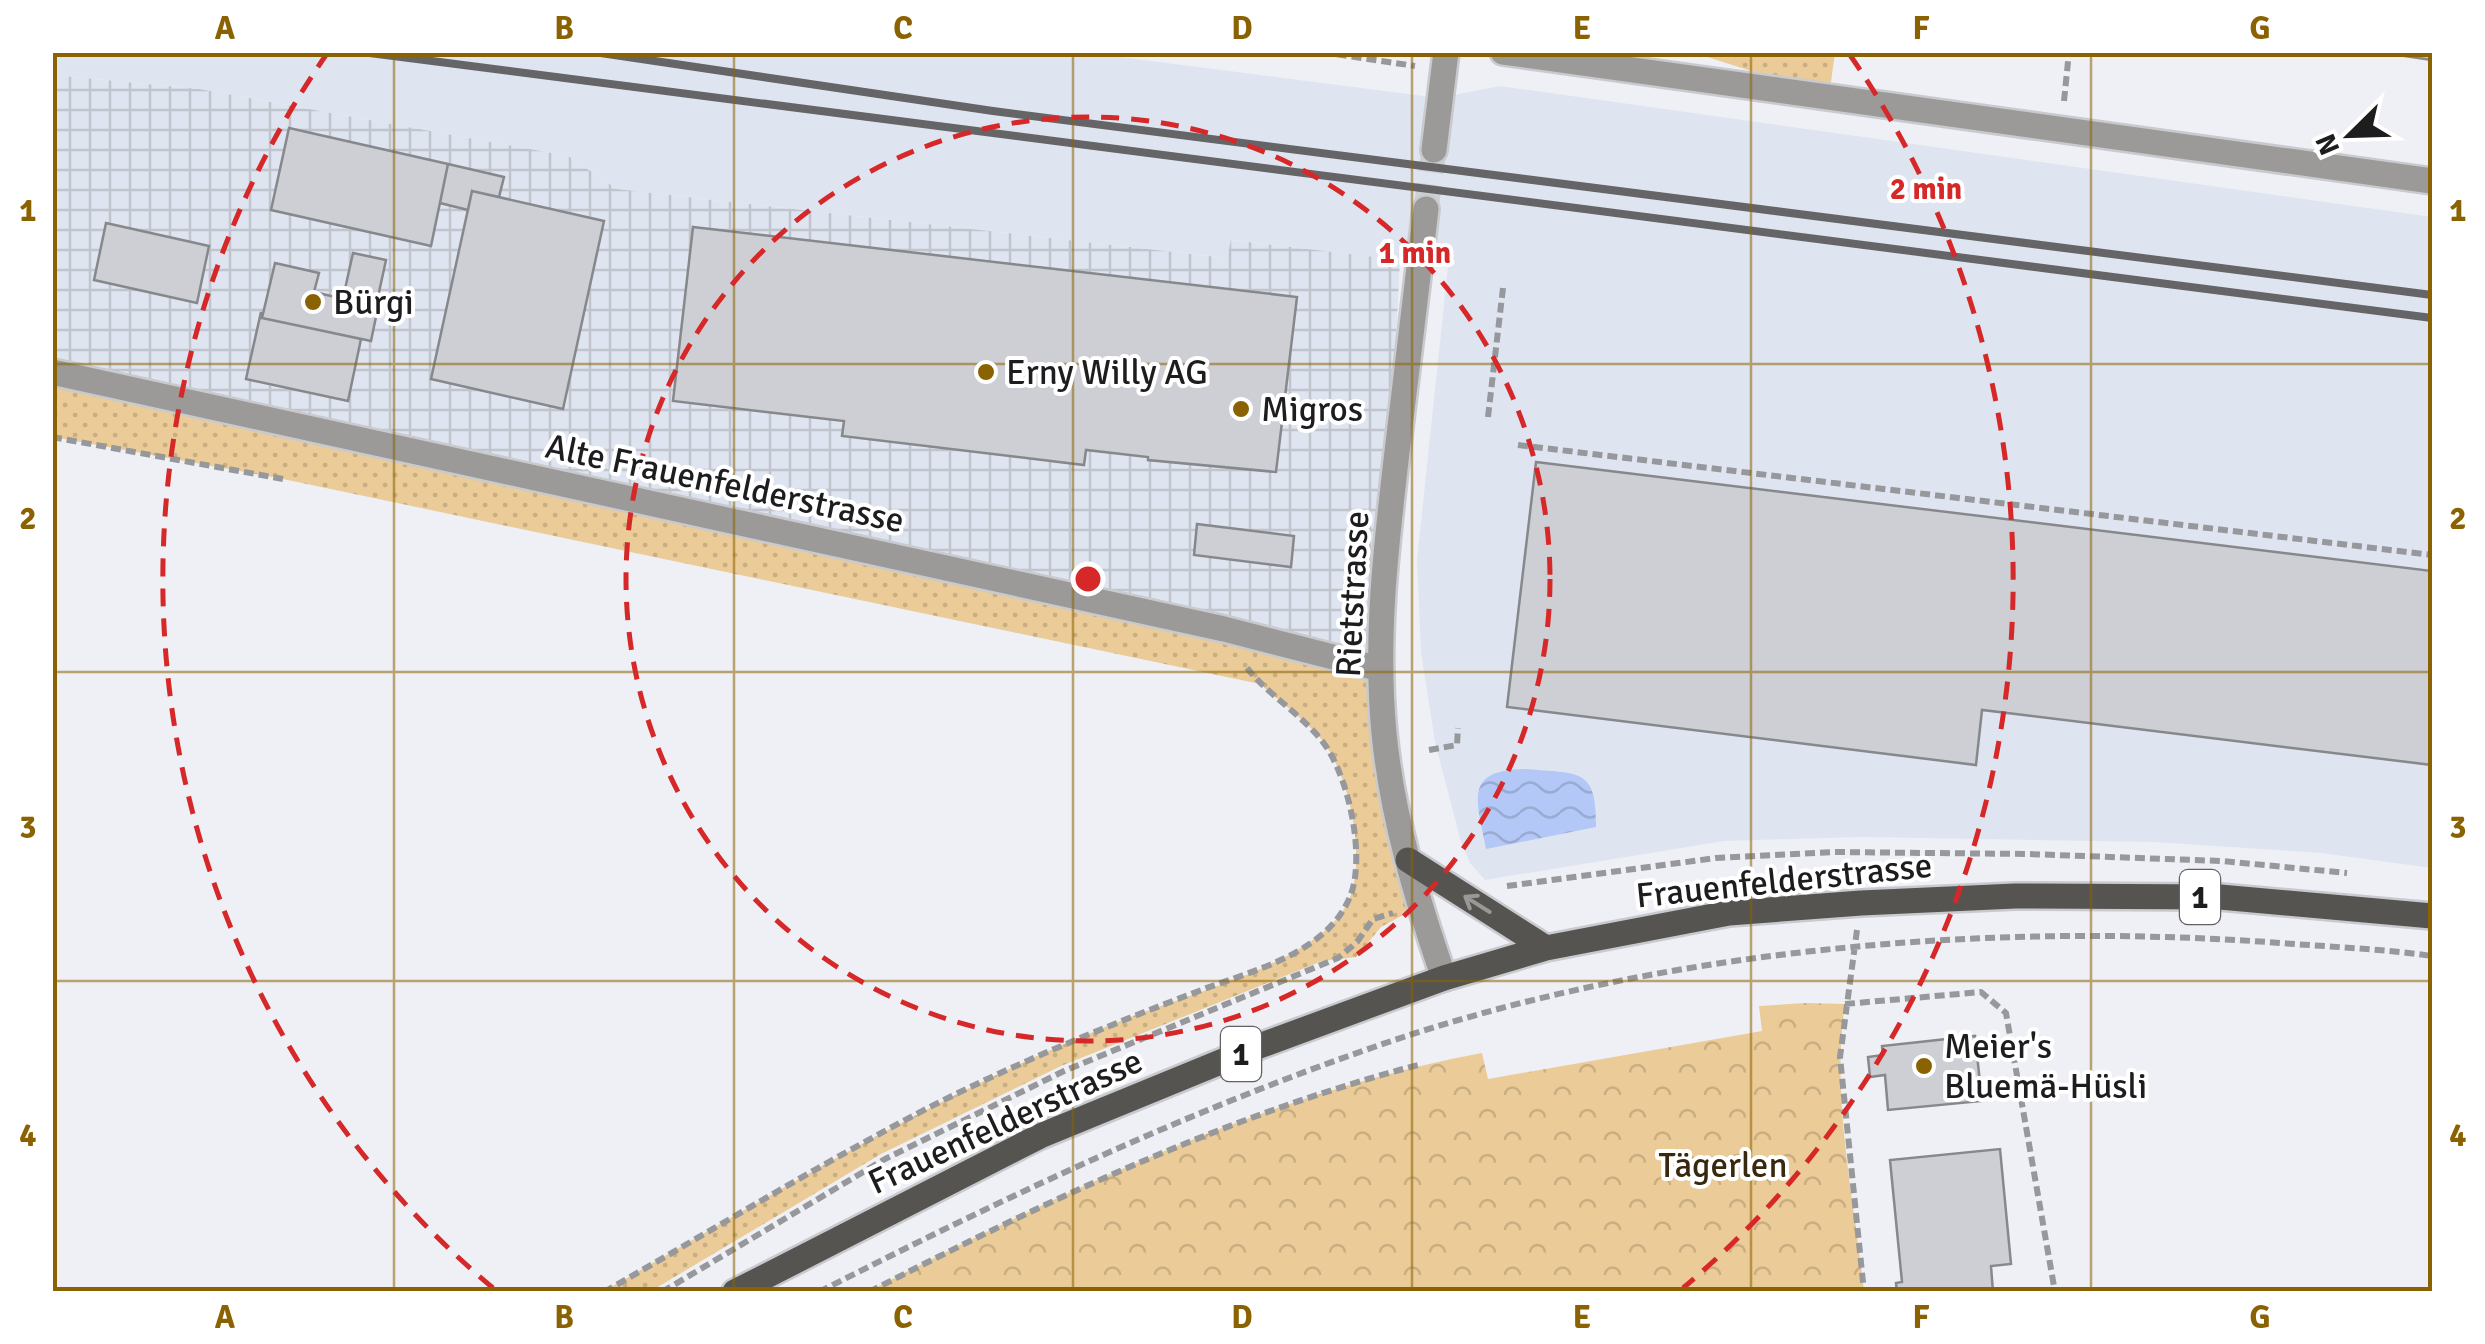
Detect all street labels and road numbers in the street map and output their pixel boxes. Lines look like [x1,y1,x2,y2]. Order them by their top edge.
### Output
street label: Alte Frauenfelderstrasse [542,424,908,543]
street label: Rietstrasse [1327,510,1378,678]
street label: Frauenfelderstrasse [1634,844,1934,917]
road number: 1 [2180,870,2220,924]
road number: 1 [1221,1027,1261,1081]
street label: Frauenfelderstrasse [861,1039,1149,1204]

